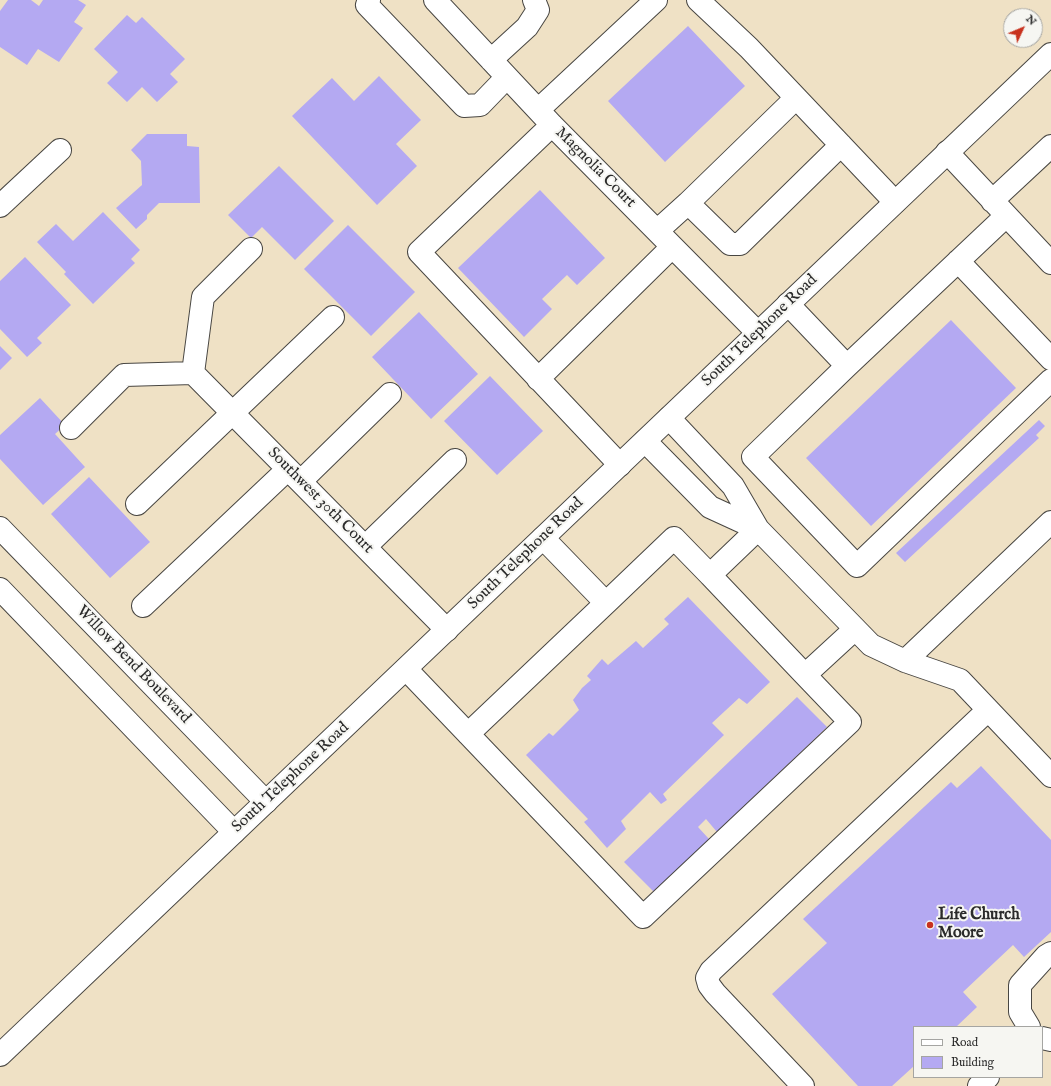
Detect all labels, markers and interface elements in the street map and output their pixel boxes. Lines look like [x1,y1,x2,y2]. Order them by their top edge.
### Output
north arrow [1003,8,1043,48]
text: N [1023,12,1039,29]
street label: Magnolia Court [551,124,639,212]
street label: South Telephone Road [698,271,822,391]
street label: Southwest 30th Court [263,444,377,558]
street label: South Telephone Road [464,494,588,614]
street label: Willow Bend Boulevard [72,602,194,728]
street label: South Telephone Road [229,719,353,837]
place label: Life Church Moore [938,906,1020,944]
marker: Life Church Moore [925,920,935,930]
legend [913,1026,1043,1078]
text: Road [951,1035,978,1050]
text: Building [951,1055,994,1070]

